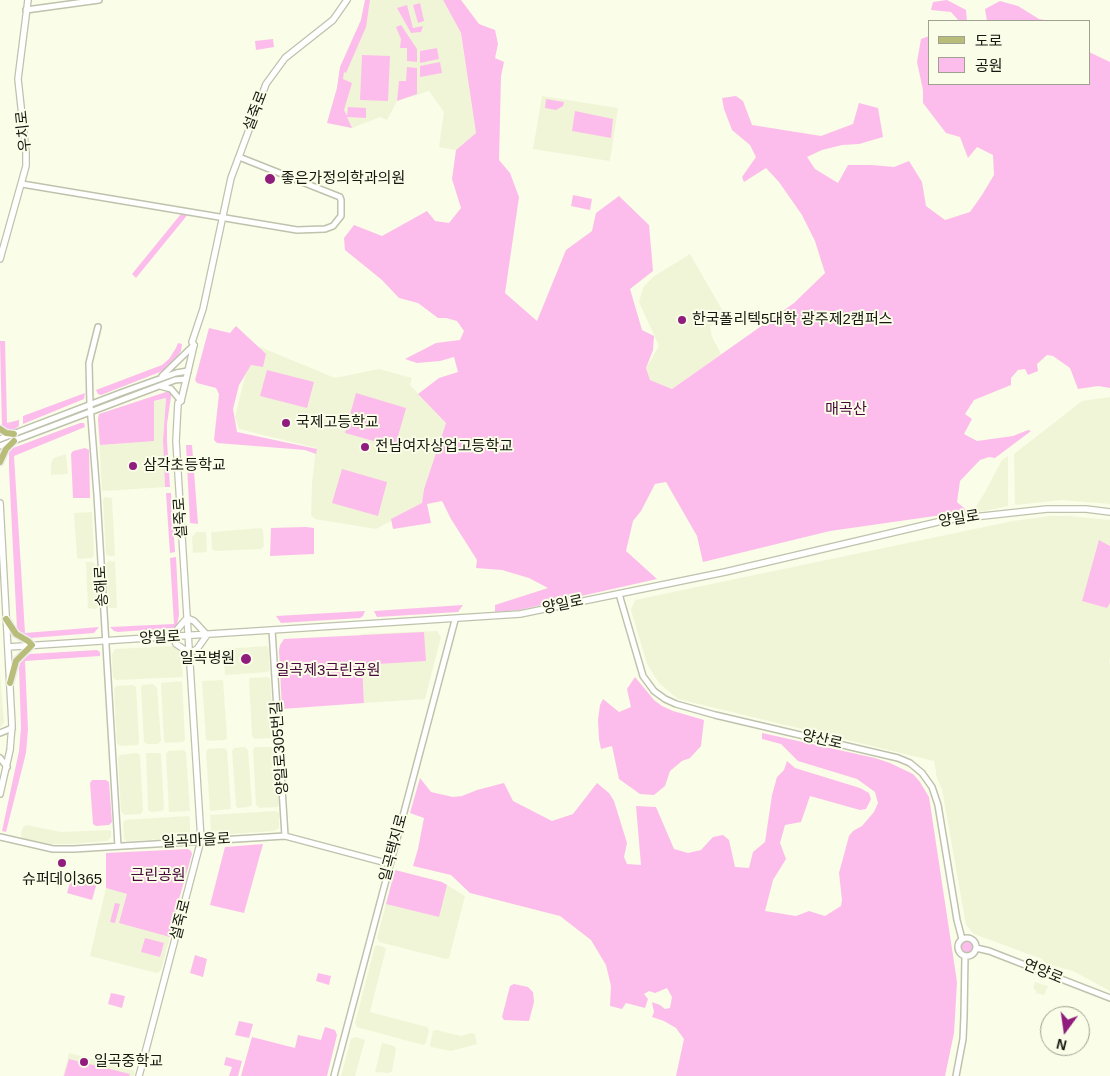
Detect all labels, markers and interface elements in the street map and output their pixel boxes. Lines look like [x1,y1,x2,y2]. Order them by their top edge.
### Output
legend [928,20,1090,85]
text: 도로 [975,32,1003,49]
text: 공원 [975,57,1003,74]
street label: 설죽로 [240,88,272,134]
street label: 우치로 [13,109,35,153]
place label: 좋은가정의학과의원 [281,170,405,188]
marker: 좋은가정의학과의원 [263,172,277,186]
place label: 한국폴리텍5대학 광주제2캠퍼스 [692,311,892,329]
marker: 한국폴리텍5대학 광주제2캠퍼스 [676,314,688,326]
park label: 매곡산 [825,401,867,419]
place label: 국제고등학교 [296,414,379,432]
marker: 국제고등학교 [280,417,292,429]
place label: 전남여자상업고등학교 [375,438,513,456]
marker: 전남여자상업고등학교 [359,441,371,453]
place label: 삼각초등학교 [143,457,226,475]
marker: 삼각초등학교 [127,460,139,472]
street label: 설죽로 [171,497,191,539]
street label: 양일로 [937,507,981,531]
street label: 송해로 [92,565,112,607]
street label: 양일로 [541,592,585,618]
street label: 양일로 [139,628,181,648]
place label: 일곡병원 [180,650,235,668]
marker: 일곡병원 [239,652,253,666]
park label: 일곡제3근린공원 [276,662,380,680]
street label: 양일로305번길 [268,700,292,796]
street label: 양산로 [800,727,844,753]
street label: 일곡택지로 [376,812,412,884]
street label: 일곡마을로 [161,830,231,852]
marker: 슈퍼데이365 [56,857,68,869]
park label: 근린공원 [130,867,186,885]
place label: 슈퍼데이365 [22,871,102,889]
street label: 설죽로 [167,898,195,942]
street label: 연양로 [1020,956,1066,988]
north arrow [1040,1006,1090,1056]
text: N [1055,1036,1068,1054]
place label: 일곡중학교 [94,1053,163,1071]
marker: 일곡중학교 [78,1056,90,1068]

